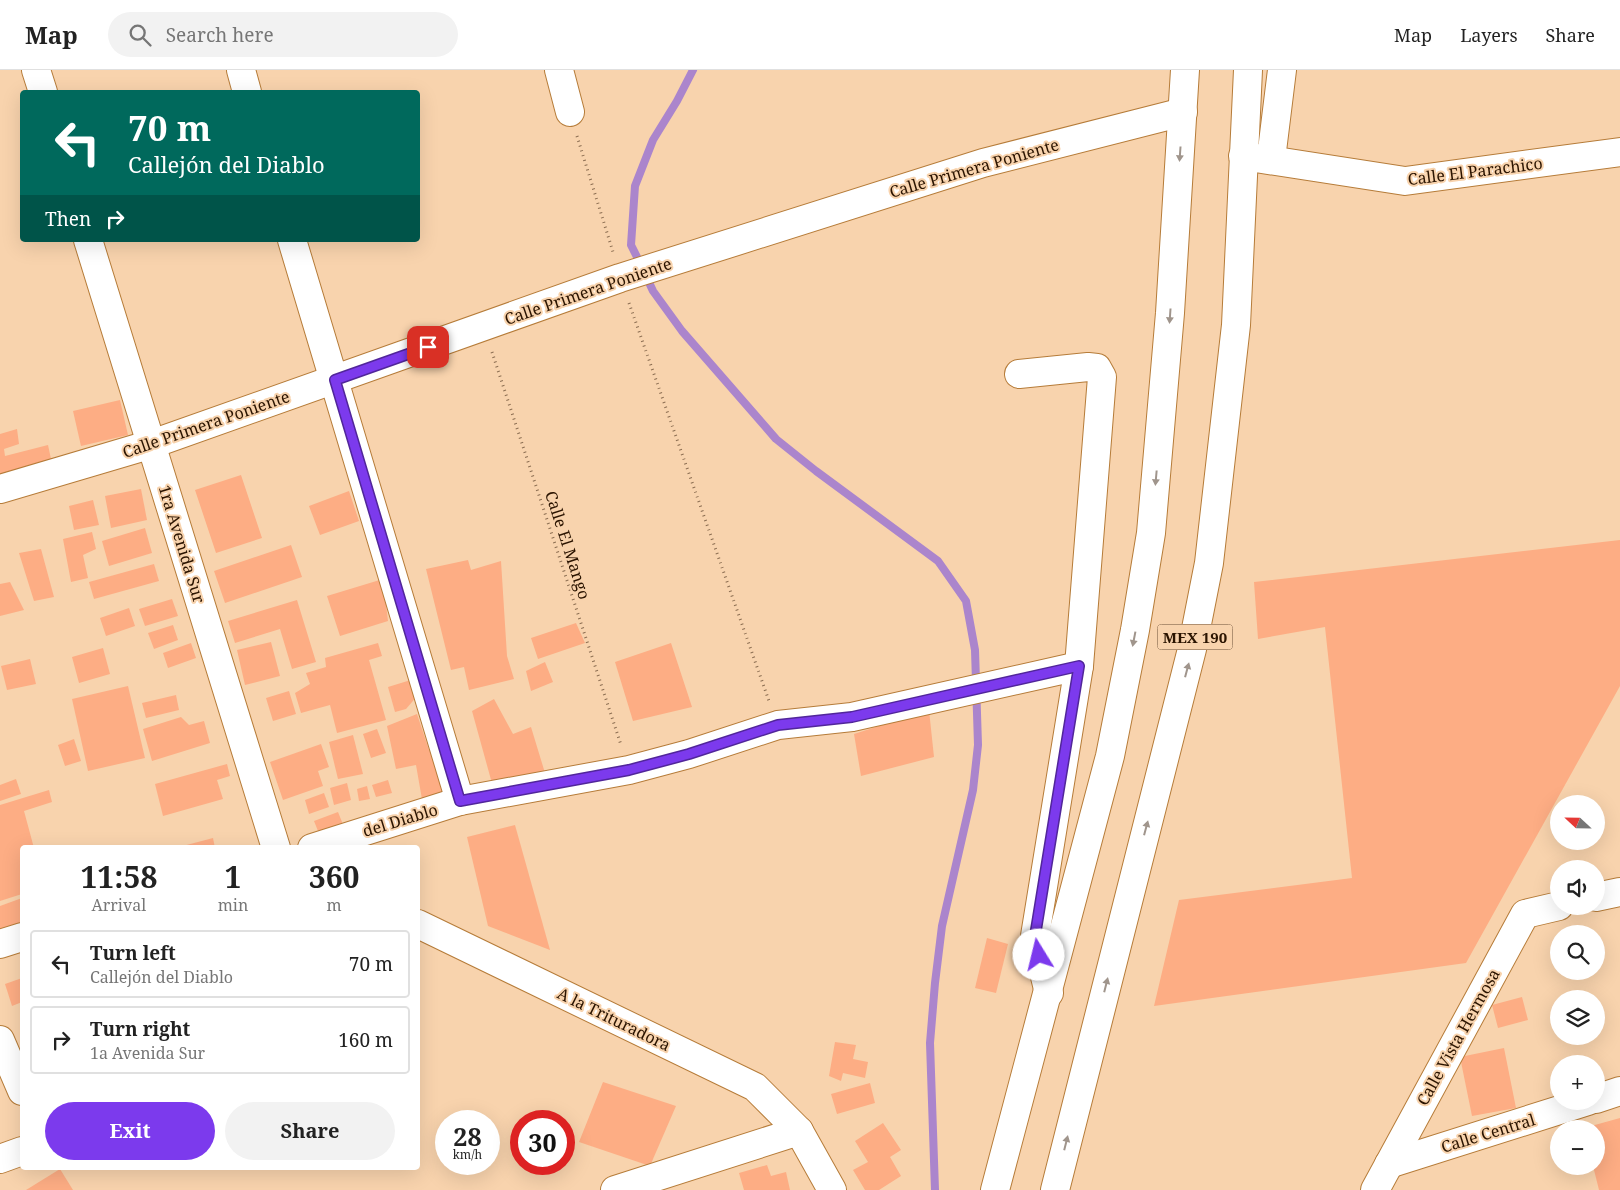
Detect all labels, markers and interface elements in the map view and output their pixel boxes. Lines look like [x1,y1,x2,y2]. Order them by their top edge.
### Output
search box [108,12,458,57]
text: Map [25,18,78,51]
icon: search [126,21,154,49]
text: Search here [166,22,274,48]
text: Map [1394,23,1432,47]
text: Layers [1460,23,1518,47]
text: Share [1546,23,1595,47]
text: 70 m [128,104,211,151]
icon: left [45,110,110,175]
street label: Calle Primera Poniente [887,133,1061,203]
one-way arrow [1176,146,1184,162]
text: Callejón del Diablo [128,149,325,179]
street label: Calle El Parachico [1406,152,1544,190]
icon: right [101,205,129,233]
text: Then [45,206,91,232]
street label: Calle Primera Poniente [502,252,674,330]
one-way arrow [1165,308,1173,324]
pin [407,326,449,368]
icon: arrive [414,333,442,361]
street label: Calle Primera Poniente [120,385,292,463]
one-way arrow [1151,470,1159,486]
street label: 1ra Avenida Sur [154,482,211,606]
street label: Calle El Mango [540,488,596,602]
road number: MEX 190 [1158,624,1232,650]
one-way arrow [1129,631,1137,647]
one-way arrow [1183,663,1191,678]
north arrow [1550,795,1605,850]
map controls [1550,795,1605,1175]
street label: del Diablo [360,798,440,842]
one-way arrow [1142,820,1150,835]
text: 11:58 [80,856,157,897]
text: 1 [225,856,241,897]
text: 360 [309,856,360,897]
button: sound [1550,860,1605,915]
text: Arrival [92,894,146,916]
text: min [218,894,248,916]
text: m [327,894,342,916]
button: search [1550,925,1605,980]
position arrow [1012,928,1064,980]
text: Turn left [90,940,176,966]
icon: left [47,950,75,978]
text: 70 m [349,951,393,977]
street label: Calle Vista Hermosa [1411,965,1505,1109]
text: Callejón del Diablo [90,966,233,988]
one-way arrow [1102,977,1110,992]
street label: A la Trituradora [554,982,674,1056]
button: layers [1550,990,1605,1045]
text: Turn right [90,1016,190,1042]
icon: right [47,1026,75,1054]
text: 160 m [338,1027,393,1053]
text: 1a Avenida Sur [90,1042,205,1064]
button: + [1550,1055,1605,1110]
button: Exit [45,1102,215,1160]
button: Share [225,1102,395,1160]
street label: Calle Central [1438,1108,1538,1158]
speed limit sign: 30 [510,1110,575,1175]
text: 28 [453,1119,482,1153]
button: − [1550,1120,1605,1175]
one-way arrow [1062,1135,1070,1150]
text: km/h [453,1146,482,1163]

